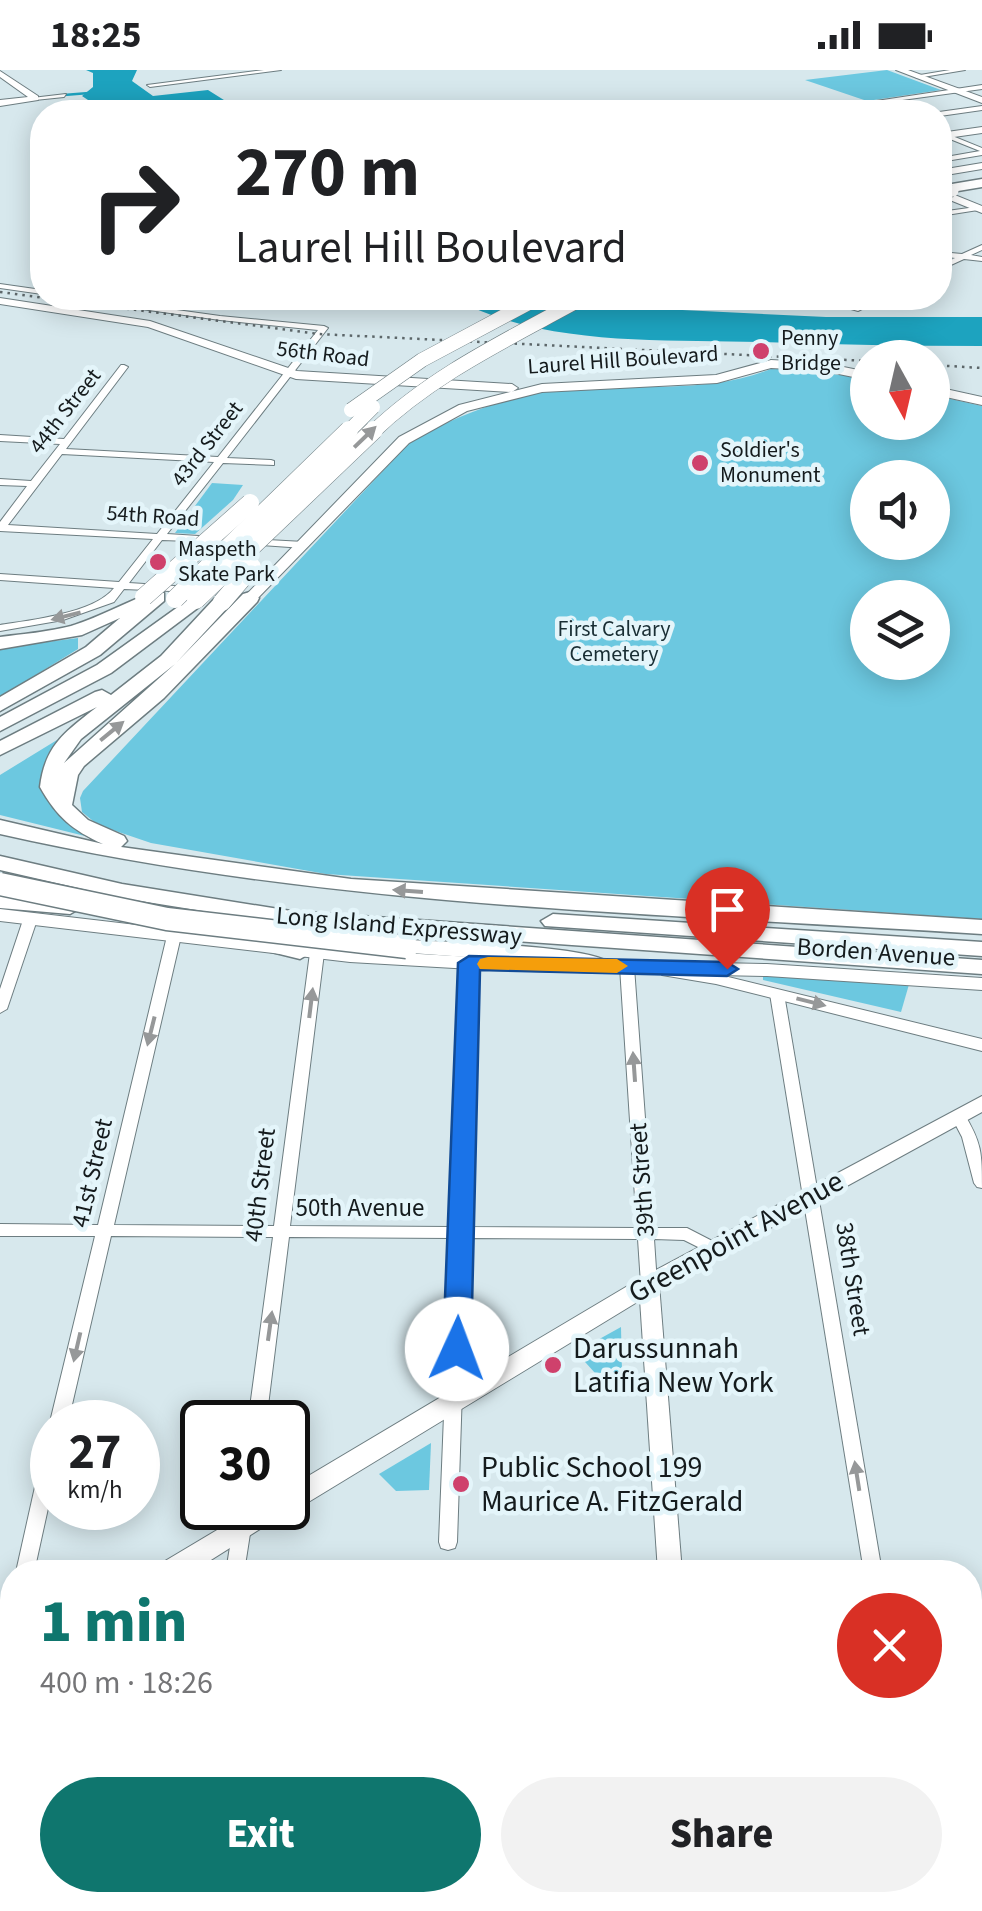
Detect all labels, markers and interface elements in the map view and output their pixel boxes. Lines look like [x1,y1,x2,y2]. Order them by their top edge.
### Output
text: 18:25 [50,8,142,62]
text: 270 m [235,123,420,223]
icon: right [70,140,200,270]
text: Laurel Hill Boulevard [235,216,627,280]
place label: Penny Bridge [781,322,841,379]
street label: 56th Road [275,332,371,376]
street label: Laurel Hill Boulevard [526,337,720,383]
marker: Penny Bridge [750,340,772,362]
north arrow [850,340,950,440]
map controls [850,340,950,680]
street label: 44th Street [21,361,109,461]
street label: 43rd Street [163,394,251,494]
one-way arrow [352,426,376,449]
place label: Soldier's Monument [720,434,821,491]
marker: Soldier's Monument [689,452,711,474]
button: sound [850,460,950,560]
street label: 54th Road [106,497,200,535]
place label: Maspeth Skate Park [178,533,275,590]
marker: Maspeth Skate Park [147,551,169,573]
button: layers [850,580,950,680]
one-way arrow [50,609,81,624]
park label: First Calvary Cemetery [557,613,671,670]
one-way arrow [100,721,125,742]
pin [685,867,770,970]
icon: arrive [700,882,755,937]
one-way arrow [392,883,424,899]
street label: Long Island Expressway [275,897,524,955]
street label: Borden Avenue [796,929,956,975]
one-way arrow [303,987,319,1019]
one-way arrow [796,995,827,1010]
one-way arrow [143,1016,158,1047]
one-way arrow [626,1051,642,1083]
street label: 41st Street [62,1114,122,1231]
street label: 39th Street [620,1121,664,1238]
street label: 40th Street [235,1125,285,1244]
street label: Greenpoint Avenue [621,1160,851,1314]
street label: 50th Avenue [296,1190,424,1226]
street label: 38th Street [826,1220,880,1339]
position arrow [405,1297,509,1401]
one-way arrow [262,1310,278,1341]
place label: Darussunnah Latifia New York [573,1327,774,1404]
one-way arrow [69,1332,84,1363]
marker: Darussunnah Latifia New York [542,1354,564,1376]
speed limit sign: 30 [180,1400,310,1530]
text: 27 [69,1417,121,1488]
place label: Public School 199 Maurice A. FitzGerald [481,1446,743,1523]
one-way arrow [849,1460,865,1492]
text: km/h [67,1472,123,1508]
marker: Public School 199 Maurice A. FitzGerald [450,1473,472,1495]
text: 1 min [40,1580,187,1665]
button: close [837,1593,942,1698]
text: 400 m · 18:26 [40,1660,213,1706]
button: Exit [40,1777,481,1892]
button: Share [501,1777,942,1892]

